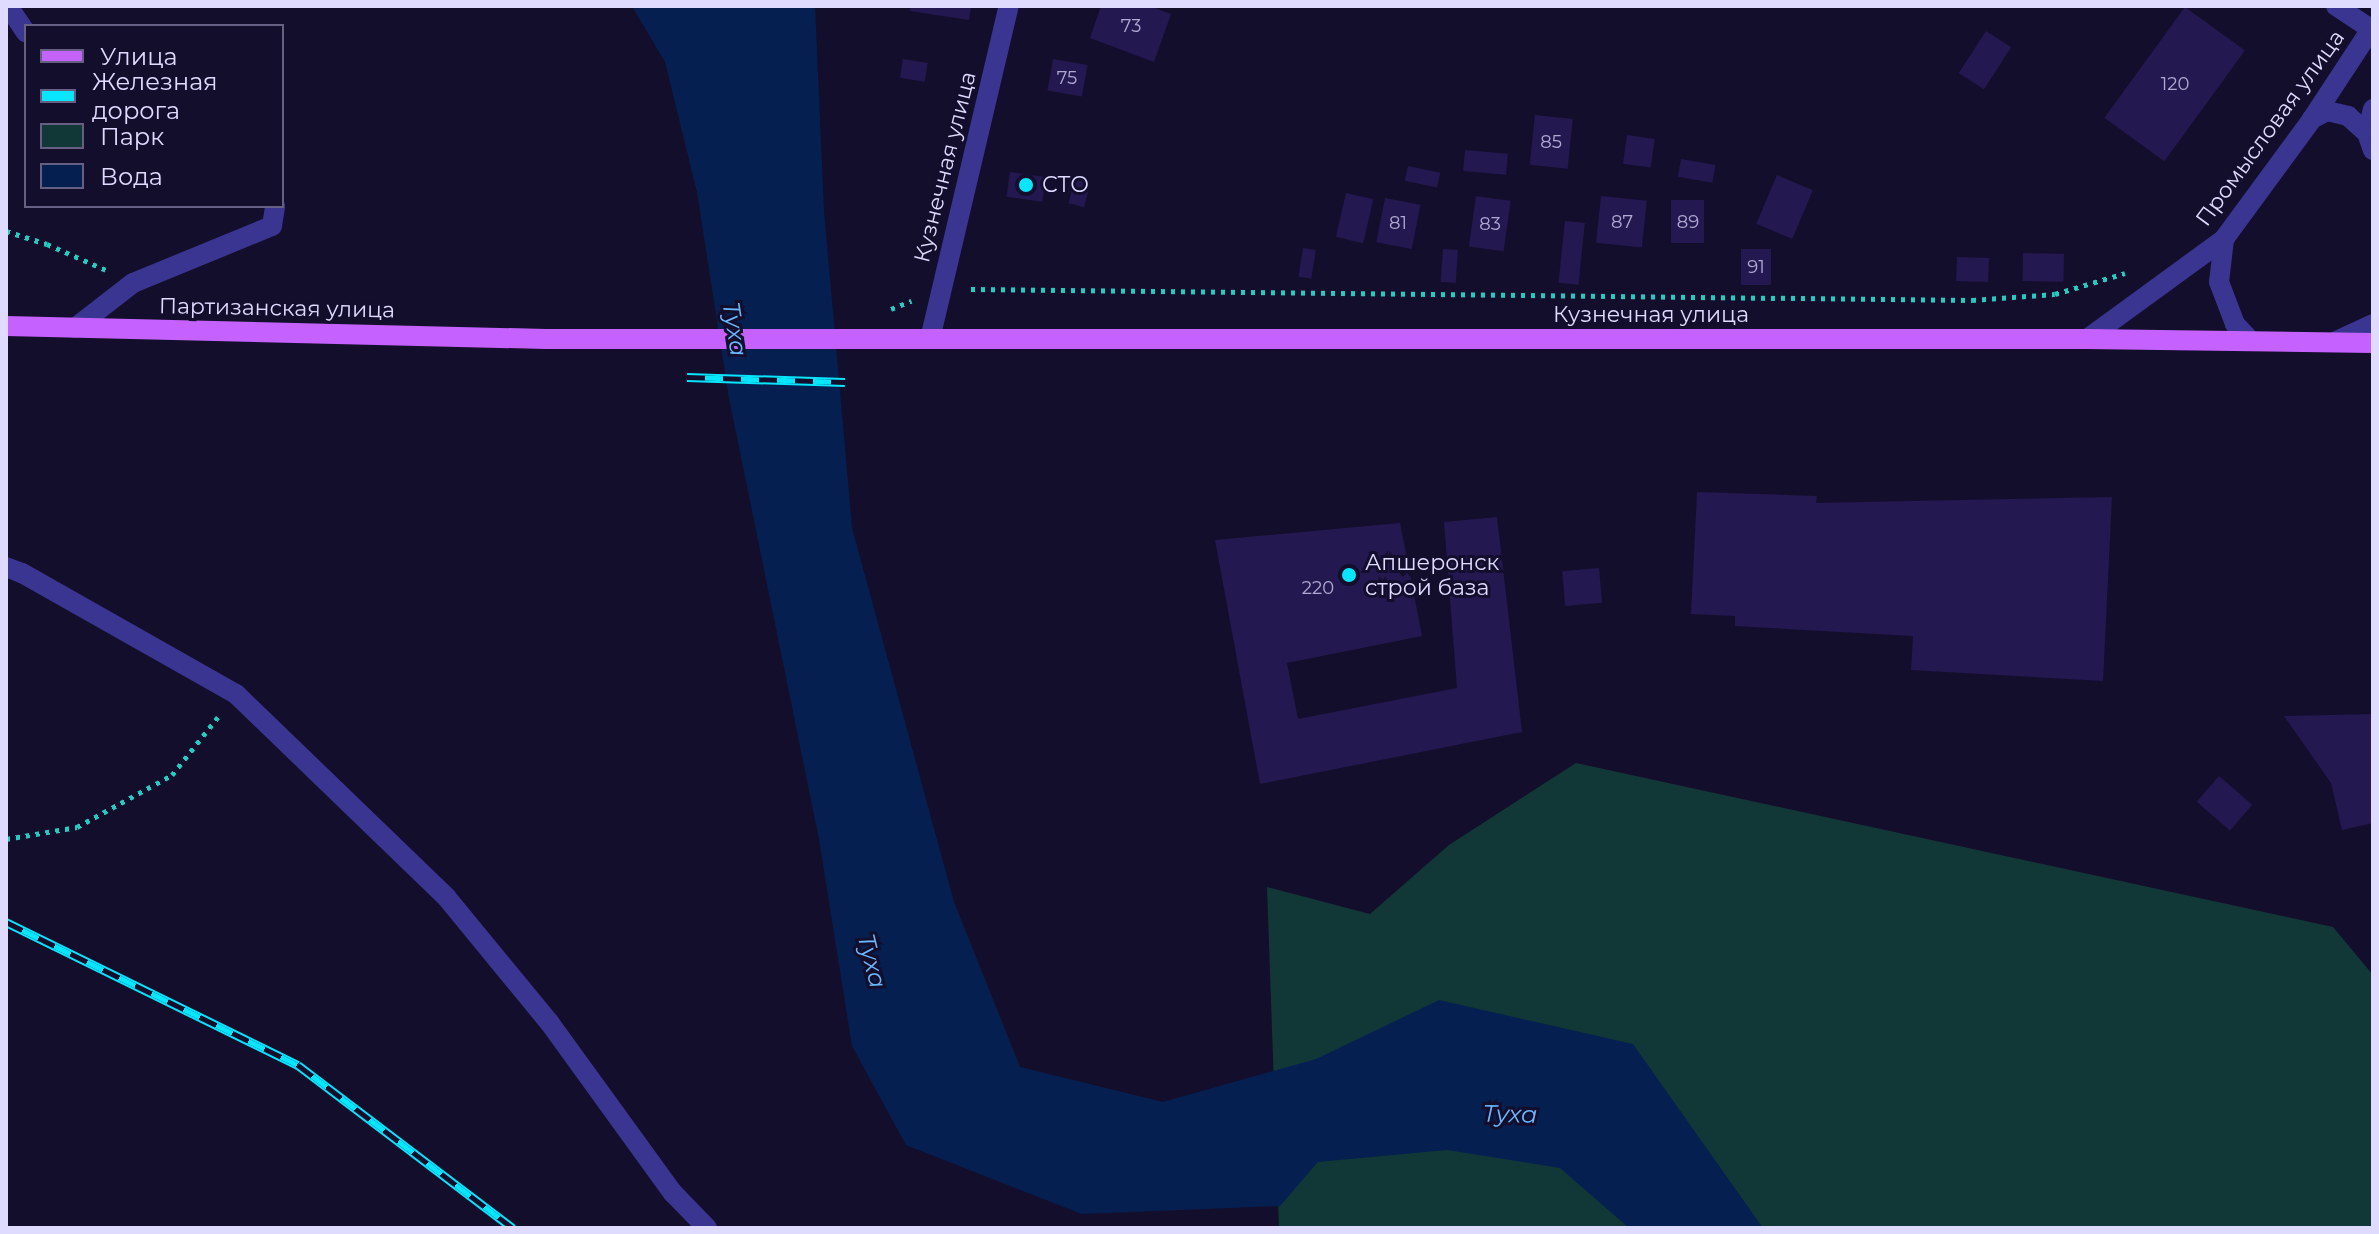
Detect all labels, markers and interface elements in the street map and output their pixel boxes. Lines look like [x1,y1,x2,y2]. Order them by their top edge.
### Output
house number: 73 [1121,15,1141,37]
legend [24,24,284,208]
street label: Промысловая улица [2190,25,2350,231]
text: Улица [100,42,178,71]
text: Железная дорога [92,67,218,125]
house number: 75 [1057,67,1077,89]
street label: Кузнечная улица [908,69,982,265]
house number: 120 [2161,73,2189,95]
text: Парк [100,122,164,151]
house number: 85 [1540,131,1562,153]
text: Вода [100,162,163,191]
place label: СТО [1042,172,1089,198]
marker: СТО [1017,176,1035,194]
house number: 87 [1611,211,1633,233]
house number: 89 [1677,211,1699,233]
house number: 81 [1389,212,1407,234]
house number: 83 [1479,213,1501,235]
house number: 91 [1747,256,1765,278]
street label: Партизанская улица [159,293,395,323]
water label: Туха [716,300,754,358]
street label: Кузнечная улица [1553,302,1749,328]
place label: Апшеронск строй база [1365,549,1499,600]
marker: Апшеронск строй база [1340,566,1358,584]
house number: 220 [1302,577,1334,599]
water label: Туха [851,931,893,991]
water label: Туха [1482,1099,1538,1129]

